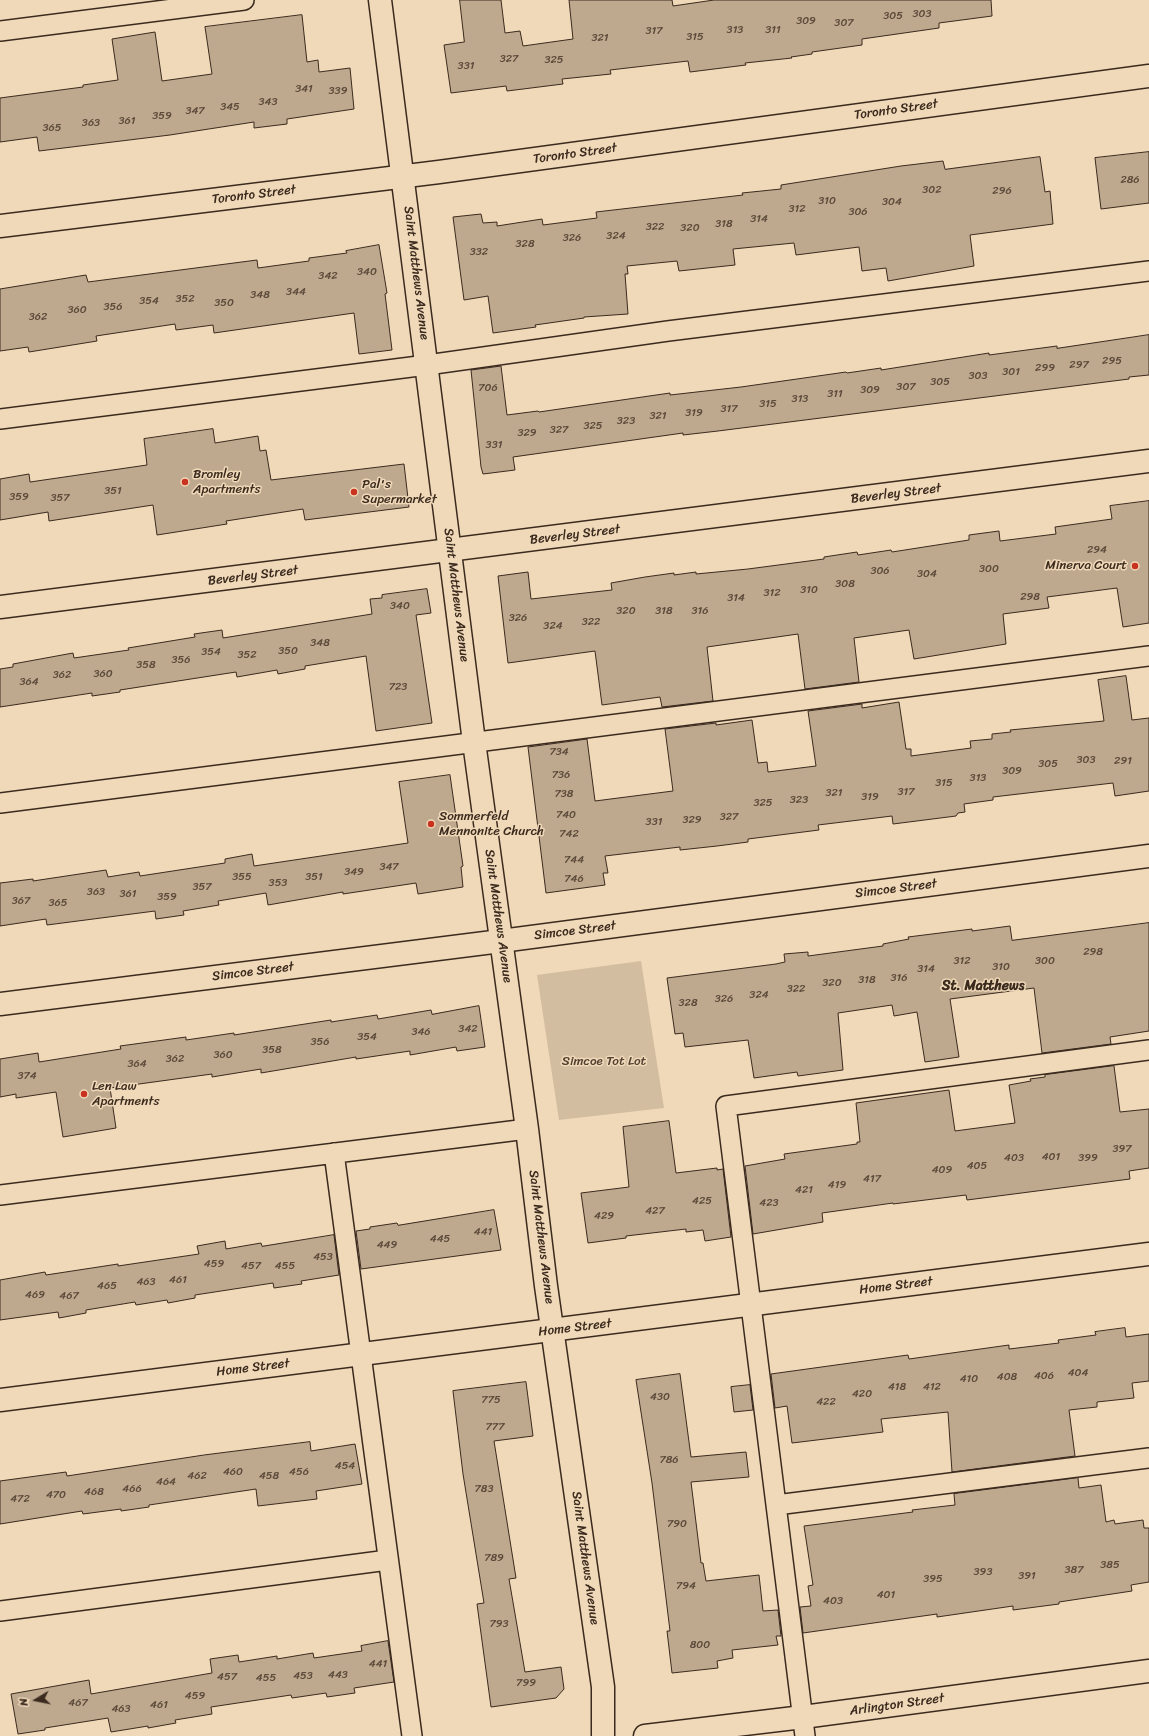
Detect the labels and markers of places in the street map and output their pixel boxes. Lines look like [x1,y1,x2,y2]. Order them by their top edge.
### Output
place label: Bromley Apartments [193,467,260,498]
marker: Bromley Apartments [180,477,190,487]
place label: Pal's Supermarket [362,477,437,508]
marker: Pal's Supermarket [349,487,359,497]
place label: Minerva Court [1045,558,1127,574]
marker: Minerva Court [1130,561,1140,571]
place label: Sommerfeld Mennonite Church [439,809,544,840]
marker: Sommerfeld Mennonite Church [426,819,436,829]
place label: Len Law Apartments [92,1079,159,1110]
marker: Len Law Apartments [79,1089,89,1099]

